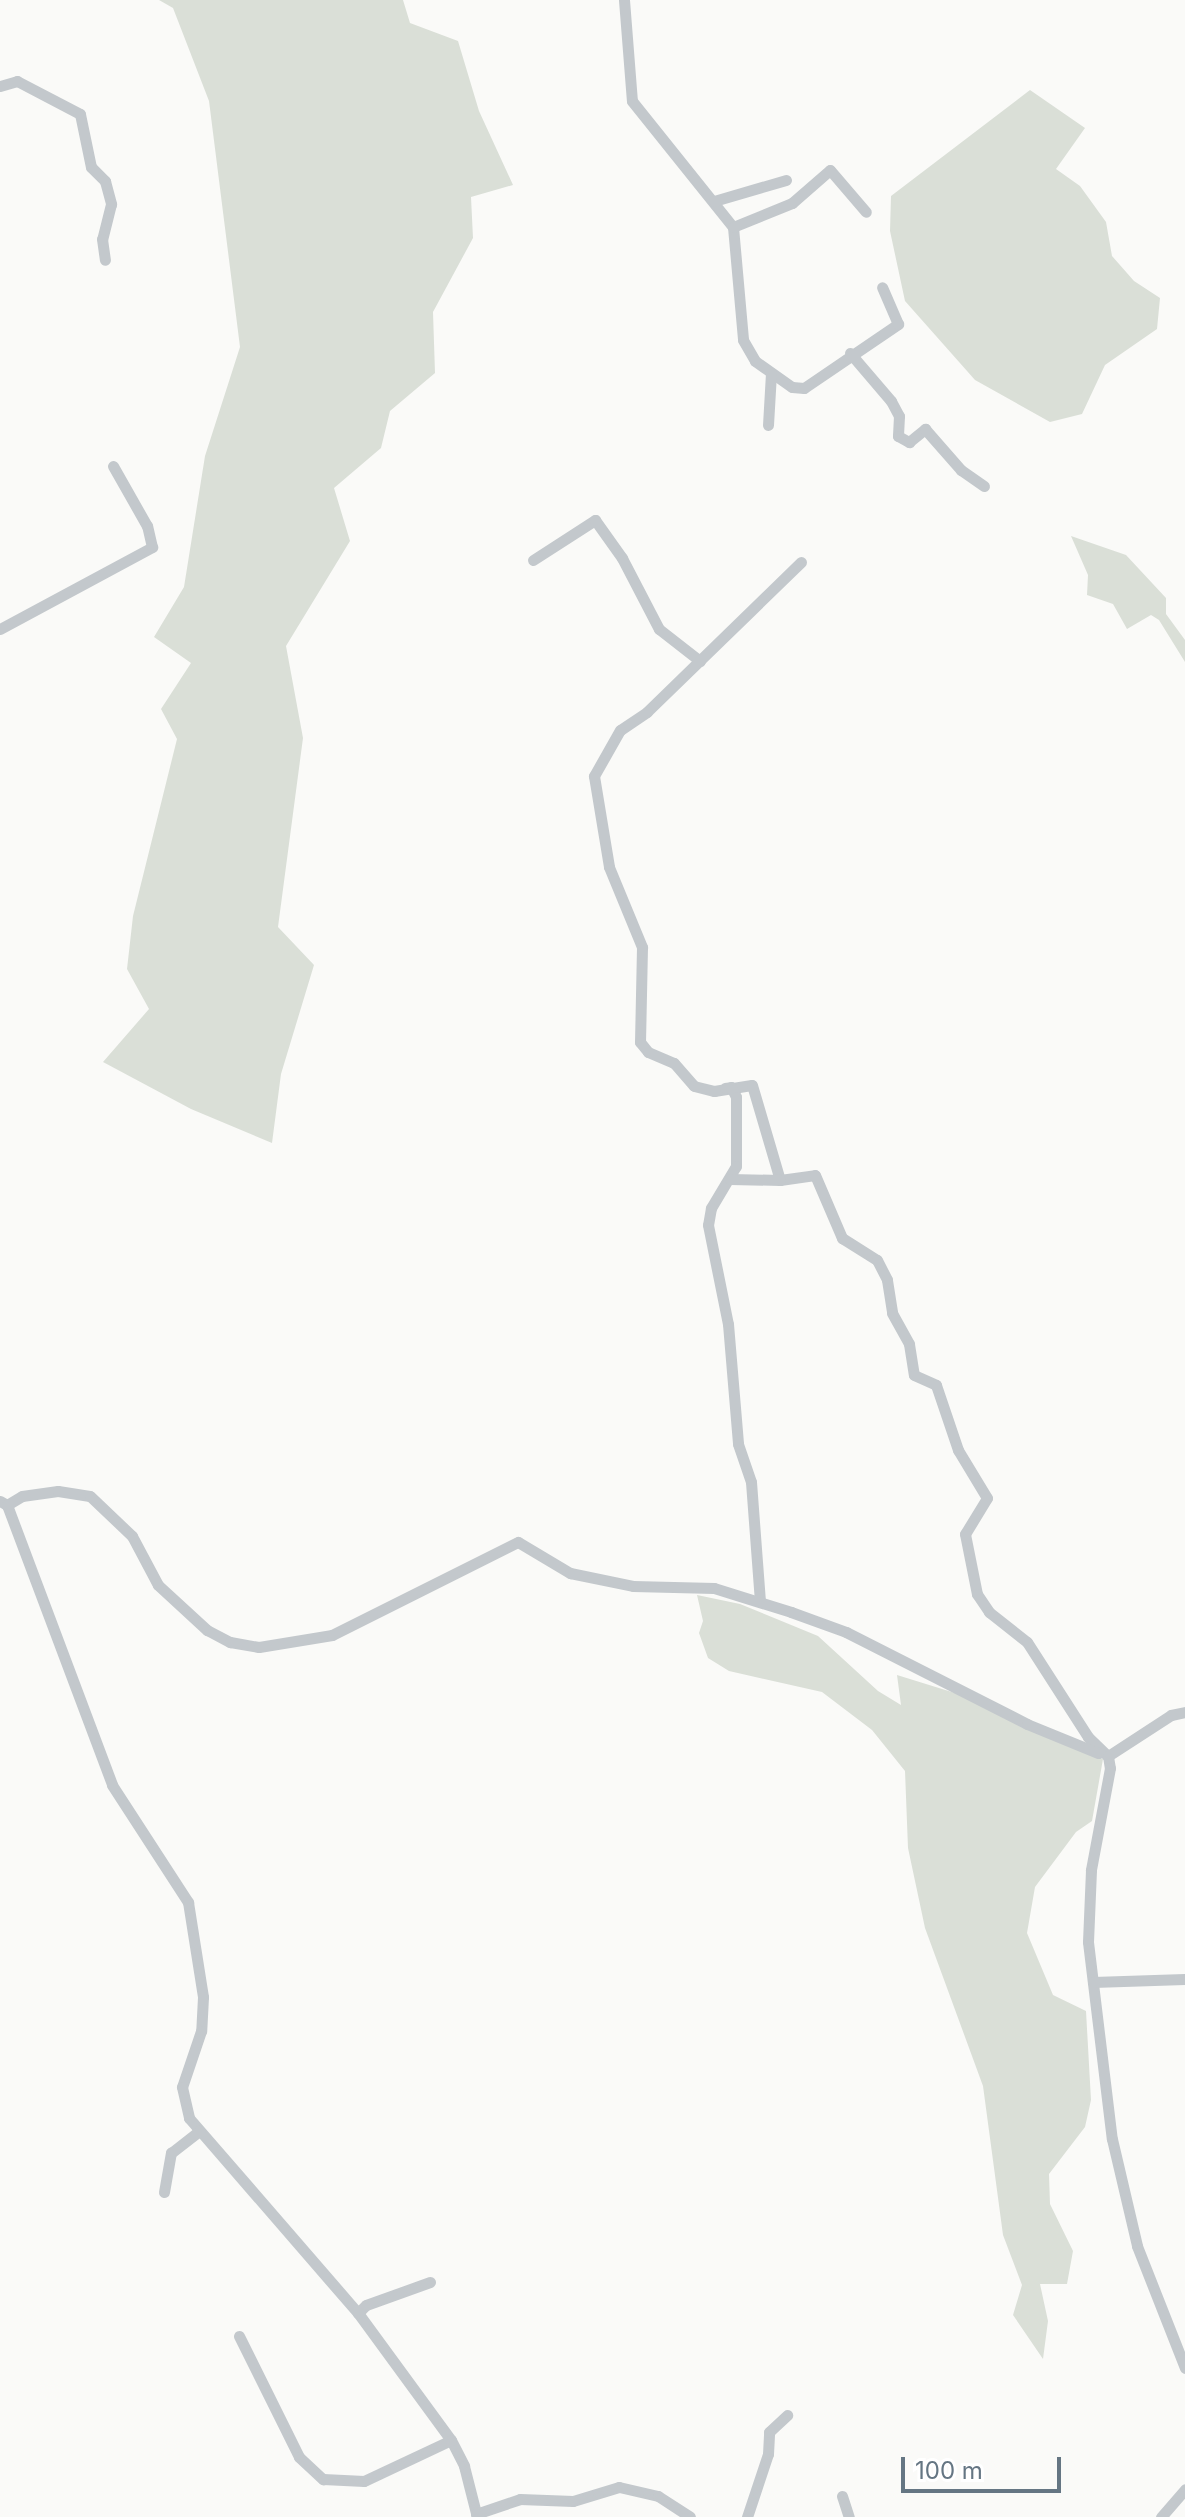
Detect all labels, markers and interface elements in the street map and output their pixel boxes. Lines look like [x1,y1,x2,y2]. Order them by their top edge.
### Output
scale bar [905,2441,1065,2491]
text: 100 m [915,2456,983,2485]

